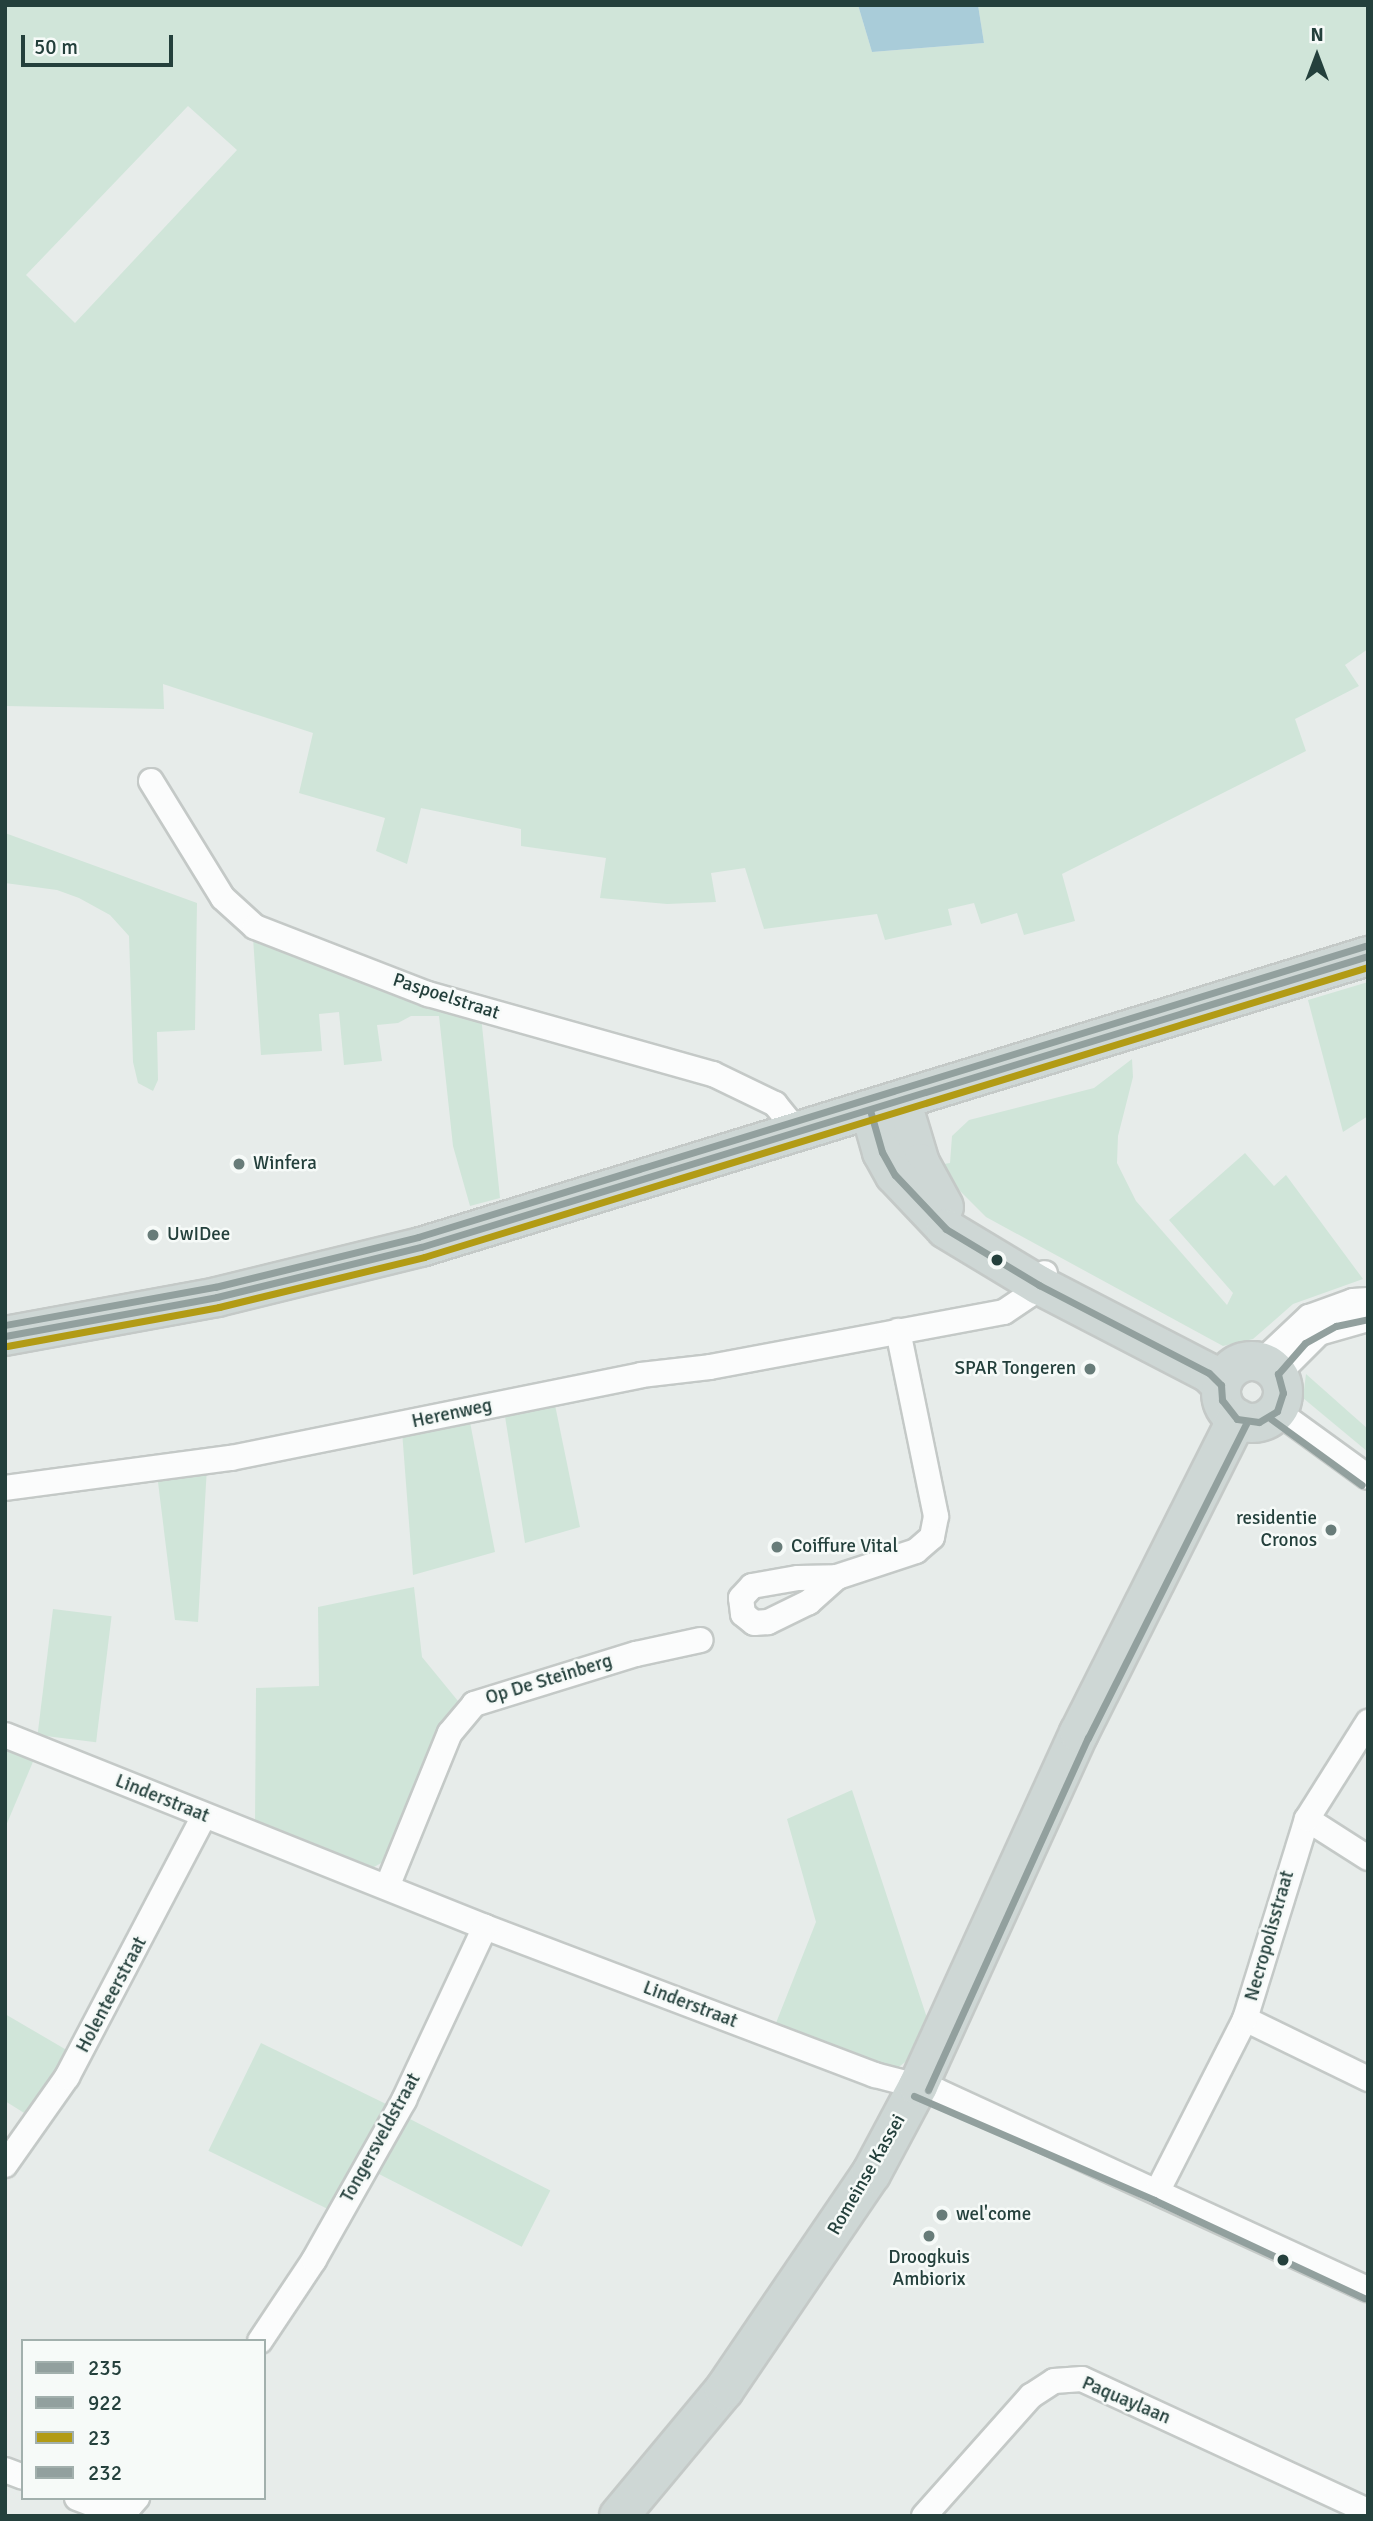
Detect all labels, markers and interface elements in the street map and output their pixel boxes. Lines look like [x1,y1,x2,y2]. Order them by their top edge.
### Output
scale bar [24,21,177,65]
north arrow [1282,21,1352,91]
text: N [1310,23,1324,47]
text: 50 m [34,34,78,60]
street label: Paspoelstraat [390,969,502,1025]
place label: Winfera [253,1153,317,1175]
marker: Winfera [231,1156,247,1172]
place label: UwIDee [167,1224,230,1246]
marker: UwIDee [145,1227,161,1243]
unlabelled marker [990,1253,1004,1267]
place label: SPAR Tongeren [955,1358,1076,1380]
marker: SPAR Tongeren [1082,1361,1098,1377]
street label: Herenweg [410,1394,494,1434]
place label: residentie Cronos [1236,1508,1317,1552]
marker: residentie Cronos [1323,1522,1339,1538]
place label: Coiffure Vital [791,1536,898,1558]
marker: Coiffure Vital [769,1539,785,1555]
street label: Op De Steinberg [483,1650,615,1710]
street label: Linderstraat [112,1770,212,1828]
street label: Necropolisstraat [1241,1868,1299,2004]
street label: Holenteerstraat [72,1933,152,2057]
street label: Linderstraat [640,1977,740,2033]
street label: Tongersveldstraat [336,2070,426,2206]
street label: Romeinse Kassei [823,2111,911,2239]
place label: wel'come [956,2204,1031,2226]
marker: wel'come [934,2207,950,2223]
marker: Droogkuis Ambiorix [921,2228,937,2244]
place label: Droogkuis Ambiorix [888,2247,970,2291]
unlabelled marker [1276,2253,1290,2267]
legend [21,2339,266,2500]
text: 235 [88,2355,122,2381]
street label: Paquaylaan [1078,2372,1174,2430]
text: 922 [88,2390,122,2416]
text: 23 [88,2425,111,2451]
text: 232 [88,2460,122,2486]

